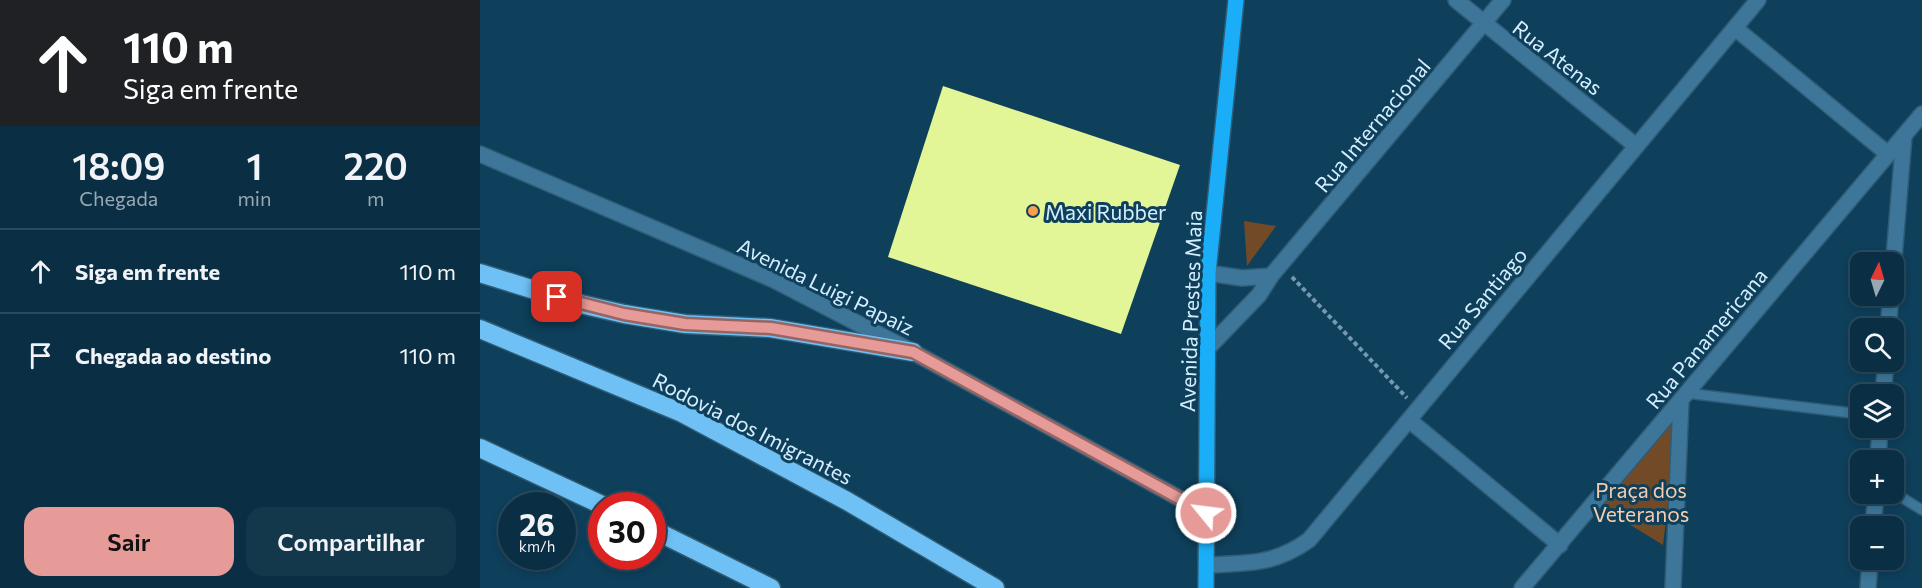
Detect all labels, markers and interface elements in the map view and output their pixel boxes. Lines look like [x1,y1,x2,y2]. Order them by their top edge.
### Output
street label: Rua Atenas [1508,14,1608,100]
text: 110 m [123,20,234,72]
icon: ahead [24,24,102,102]
street label: Rua Internacional [1309,53,1435,197]
text: Siga em frente [123,72,298,105]
text: 18:09 [72,143,165,187]
text: 1 [246,143,262,187]
text: 220 [344,143,408,187]
text: Chegada [79,186,158,210]
text: min [237,186,271,210]
text: m [367,186,384,210]
place label: Maxi Rubber [1045,199,1166,224]
marker: Maxi Rubber [1026,204,1040,218]
street label: Avenida Prestes Maia [1174,210,1206,412]
street label: Avenida Luigi Papaiz [734,232,918,340]
street label: Rua Santiago [1432,242,1532,354]
north arrow [1850,252,1904,306]
map controls [1850,252,1904,570]
icon: ahead [24,255,57,288]
text: Siga em frente [75,258,220,285]
text: 110 m [399,258,456,285]
street label: Rua Panamericana [1640,263,1772,413]
pin [531,271,582,322]
icon: arrive [540,280,573,313]
button: search [1850,318,1904,372]
icon: arrive [24,339,57,372]
text: Chegada ao destino [75,342,271,369]
text: 110 m [399,342,456,369]
street label: Rodovia dos Imigrantes [649,367,857,489]
button: layers [1850,384,1904,438]
button: + [1850,450,1904,504]
park label: Praça dos Veteranos [1593,477,1689,526]
position arrow [1174,481,1238,545]
speed limit sign: 30 [588,492,666,570]
text: 26 [519,505,555,542]
button: Sair [24,507,234,576]
button: Compartilhar [246,507,456,576]
button: − [1850,516,1904,570]
text: km/h [519,537,555,555]

